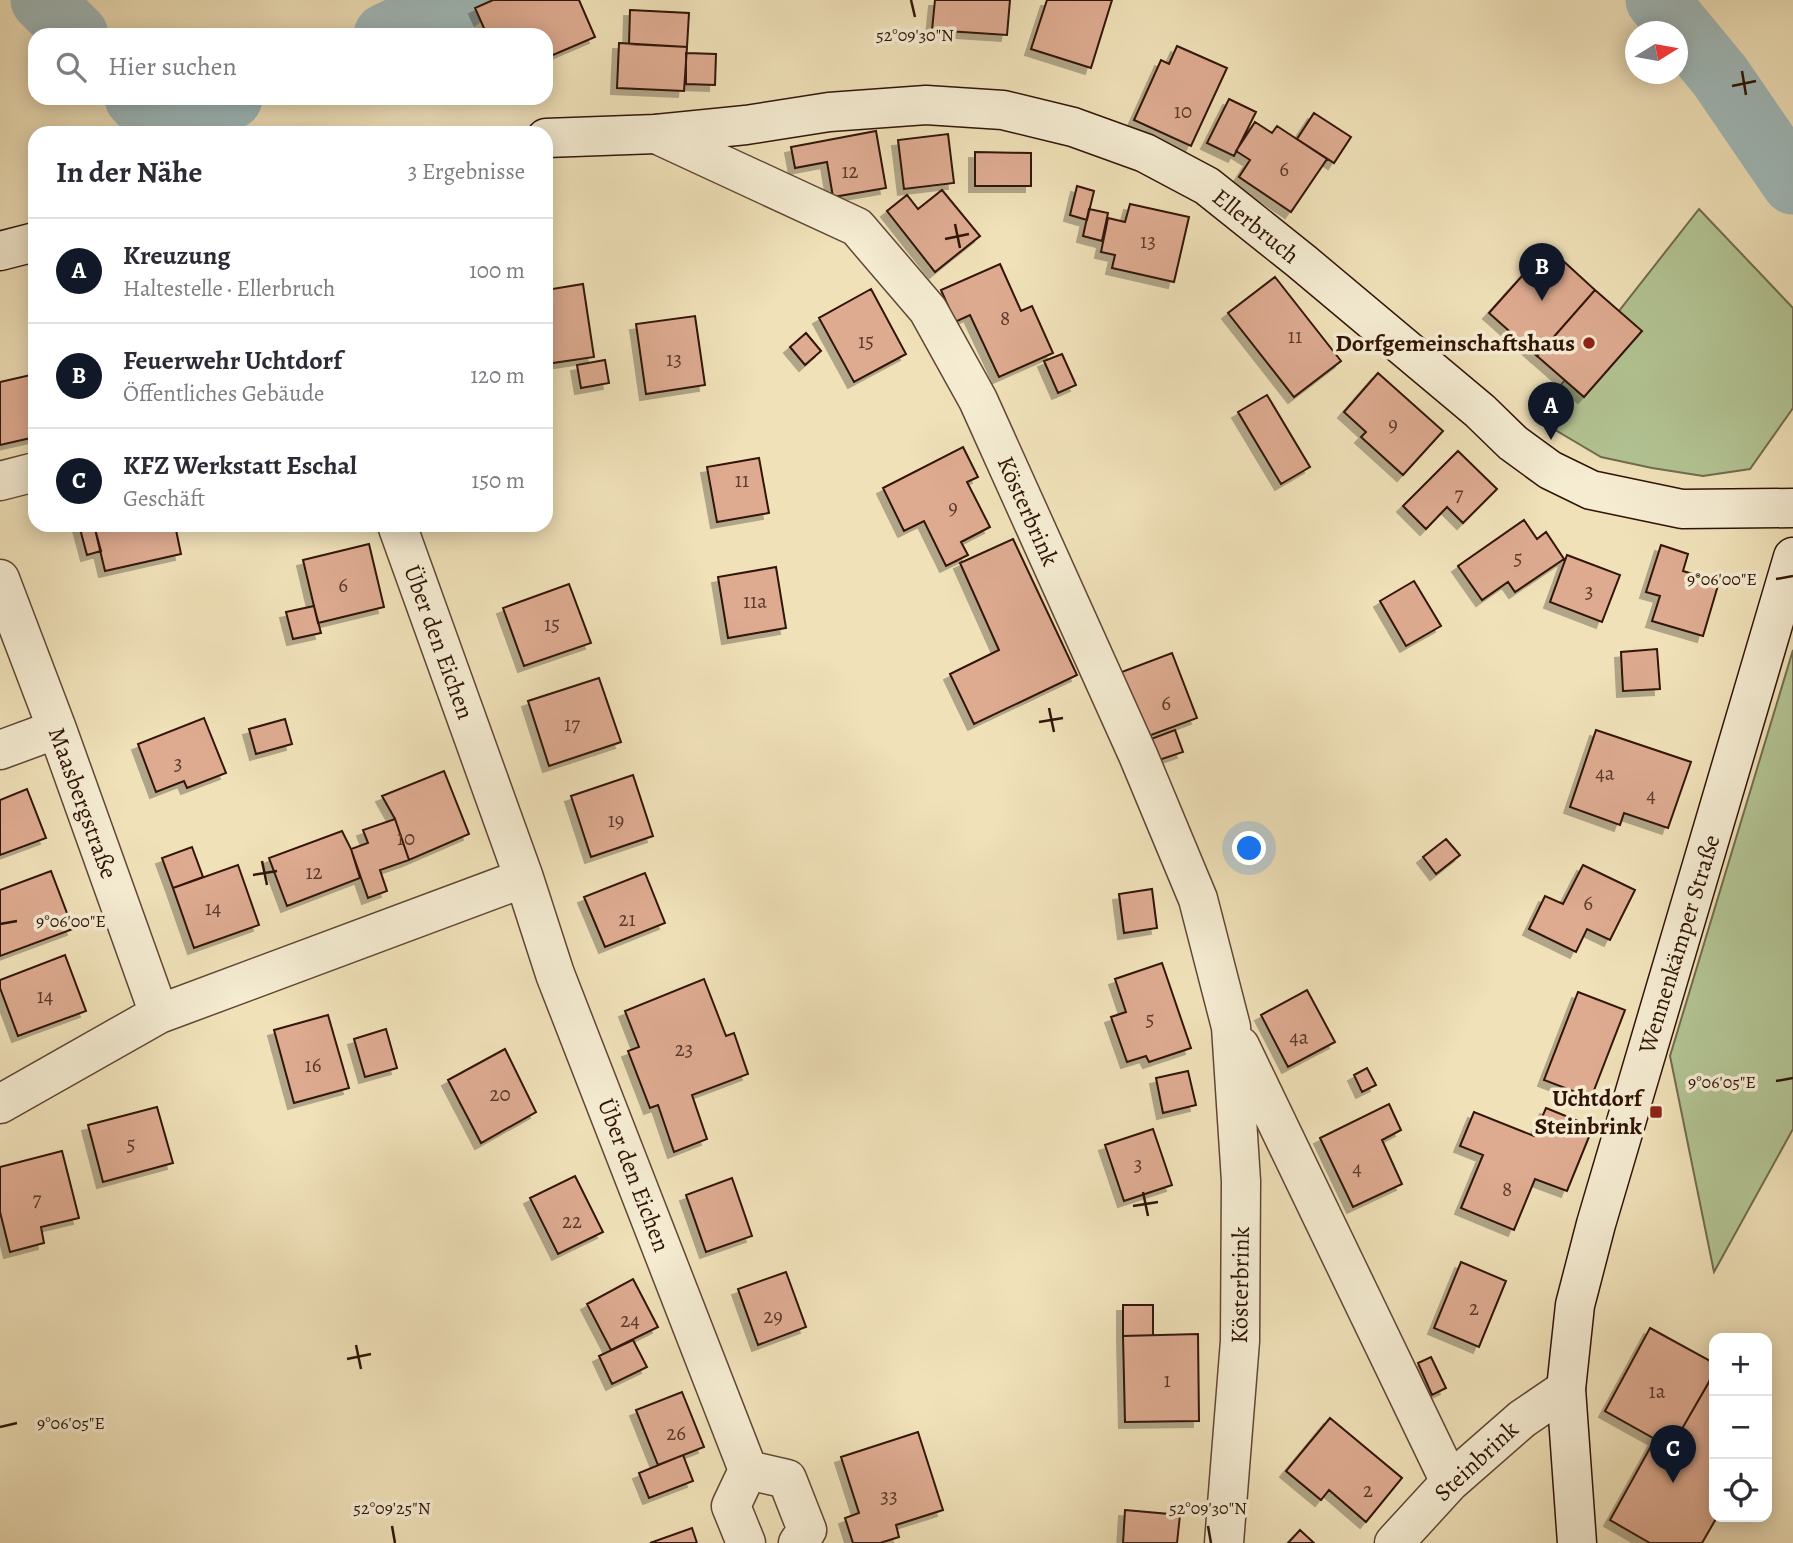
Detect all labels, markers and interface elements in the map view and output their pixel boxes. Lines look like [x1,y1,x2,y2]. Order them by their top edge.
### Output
north arrow [1625,21,1688,84]
text: 52°09'30"N [876,23,954,47]
search box [28,28,553,105]
icon: search [52,48,90,86]
text: Hier suchen [108,49,237,84]
house number: 10 [1174,97,1192,125]
text: In der Nähe [56,152,202,192]
house number: 6 [1279,155,1289,183]
text: 3 Ergebnisse [408,156,525,187]
house number: 12 [841,157,859,185]
street label: Ellerbruch [1206,181,1306,271]
house number: 13 [1140,227,1156,255]
text: Kreuzung [123,238,231,273]
pin: B [1519,243,1565,301]
text: A [72,255,86,286]
text: 100 m [469,255,525,286]
text: Haltestelle · Ellerbruch [123,273,335,304]
house number: 8 [1000,304,1010,332]
house number: 11 [1288,322,1302,350]
house number: 15 [858,327,874,355]
place label: Dorfgemeinschaftshaus [1335,327,1575,359]
marker: Dorfgemeinschaftshaus [1581,335,1597,351]
text: Feuerwehr Uchtdorf [123,343,342,378]
house number: 13 [666,345,682,373]
text: B [72,360,86,391]
text: 120 m [470,360,525,391]
text: Öffentliches Gebäude [123,378,324,409]
pin: A [1528,382,1574,440]
house number: 9 [1388,410,1398,438]
text: KFZ Werkstatt Eschal [123,448,357,483]
street label: Kösterbrink [990,451,1066,571]
text: C [72,465,86,496]
text: 150 m [471,465,525,496]
house number: 11 [735,466,749,494]
house number: 7 [1455,480,1464,508]
text: Geschäft [123,483,205,514]
house number: 9 [948,493,958,521]
house number: 5 [1513,544,1523,572]
street label: Über den Eichen [396,560,482,724]
text: 9°06'00"E [1687,567,1757,591]
house number: 6 [338,571,348,599]
house number: 3 [1585,577,1593,605]
house number: 11a [743,587,767,615]
house number: 15 [544,610,560,638]
house number: 6 [1161,689,1171,717]
house number: 17 [564,710,580,738]
street label: Maasbergstraße [41,723,125,883]
house number: 3 [174,749,182,777]
house number: 4a [1595,759,1615,787]
house number: 4 [1646,781,1656,809]
house number: 19 [608,806,624,834]
house number: 10 [397,824,415,852]
your location [1232,831,1266,865]
street label: Wennenkämper Straße [1630,831,1728,1058]
house number: 12 [305,858,323,886]
house number: 6 [1583,889,1593,917]
house number: 14 [205,894,221,922]
house number: 21 [618,905,636,933]
text: 9°06'00"E [36,909,106,933]
house number: 14 [37,982,53,1010]
house number: 5 [1145,1005,1155,1033]
house number: 4a [1289,1023,1309,1051]
house number: 23 [675,1035,693,1063]
house number: 16 [305,1051,322,1079]
text: 9°06'05"E [1688,1070,1756,1094]
house number: 20 [489,1080,511,1108]
place label: Uchtdorf Steinbrink [1534,1082,1646,1142]
street label: Über den Eichen [590,1094,678,1256]
marker: Uchtdorf Steinbrink [1648,1104,1664,1120]
house number: 5 [126,1130,136,1158]
house number: 3 [1134,1150,1142,1178]
house number: 4 [1352,1154,1362,1182]
house number: 8 [1502,1175,1512,1203]
house number: 7 [33,1185,42,1213]
house number: 22 [562,1207,582,1235]
street label: Kösterbrink [1223,1226,1257,1344]
house number: 2 [1469,1294,1479,1322]
house number: 29 [763,1302,783,1330]
house number: 24 [620,1306,640,1334]
map controls [1709,1333,1772,1522]
button: + [1709,1333,1772,1396]
house number: 1 [1163,1366,1171,1394]
house number: 1a [1649,1377,1666,1405]
button: − [1709,1396,1772,1459]
text: 9°06'05"E [37,1411,105,1435]
street label: Steinbrink [1427,1414,1525,1508]
house number: 26 [666,1419,686,1447]
pin: C [1650,1425,1696,1483]
button: locate [1709,1459,1772,1522]
house number: 2 [1363,1476,1373,1504]
house number: 33 [880,1482,898,1510]
text: 52°09'25"N [353,1496,431,1520]
text: 52°09'30"N [1169,1496,1247,1520]

